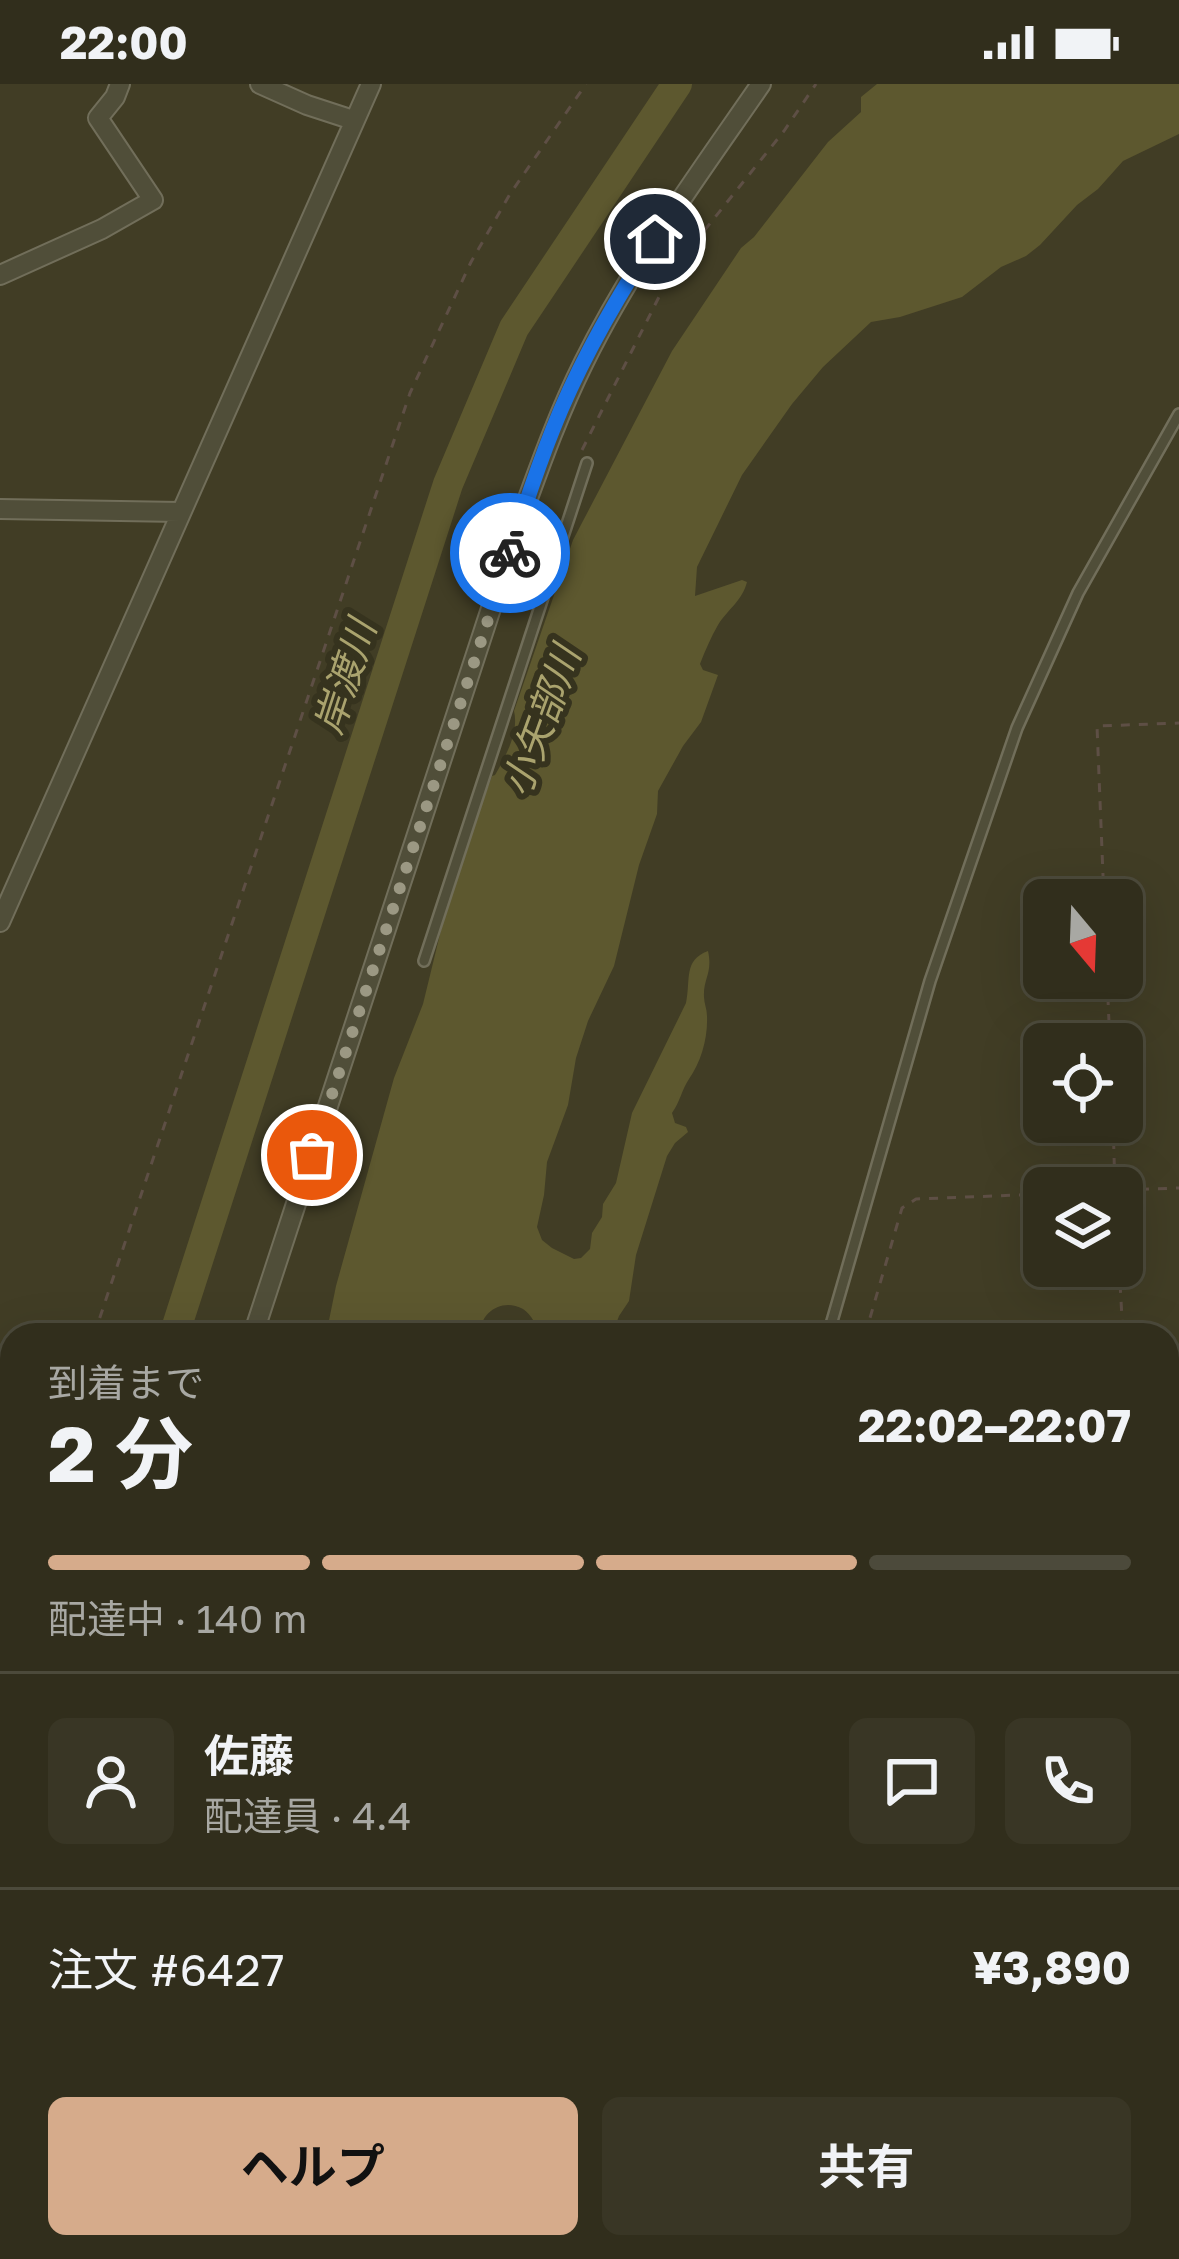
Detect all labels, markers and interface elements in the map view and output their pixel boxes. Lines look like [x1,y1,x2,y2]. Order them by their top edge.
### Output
text: 22:00 [60,15,188,69]
pin [604,188,706,290]
icon: home [622,206,688,272]
courier [450,493,570,613]
icon: bike [477,520,543,586]
water label: 岸渡川 [304,610,386,740]
water label: 小矢部川 [492,636,591,802]
north arrow [1023,879,1143,999]
map controls [1023,879,1143,1287]
button: locate [1023,1023,1143,1143]
pin [261,1104,363,1206]
icon: bag [279,1122,345,1188]
button: layers [1023,1167,1143,1287]
text: 到着まで [48,1359,204,1406]
text: 22:02–22:07 [858,1398,1131,1452]
text: 2 分 [48,1406,193,1499]
text: 配達中 · 140 m [48,1595,307,1642]
button: person [48,1718,174,1844]
button: chat [849,1718,975,1844]
button: phone [1005,1718,1131,1844]
text: 佐藤 [204,1728,294,1782]
text: 配達員 · 4.4 [204,1792,411,1839]
text: ¥3,890 [973,1940,1131,1994]
text: 注文 #6427 [48,1942,284,1996]
button: ヘルプ [48,2097,578,2235]
button: 共有 [602,2097,1131,2235]

